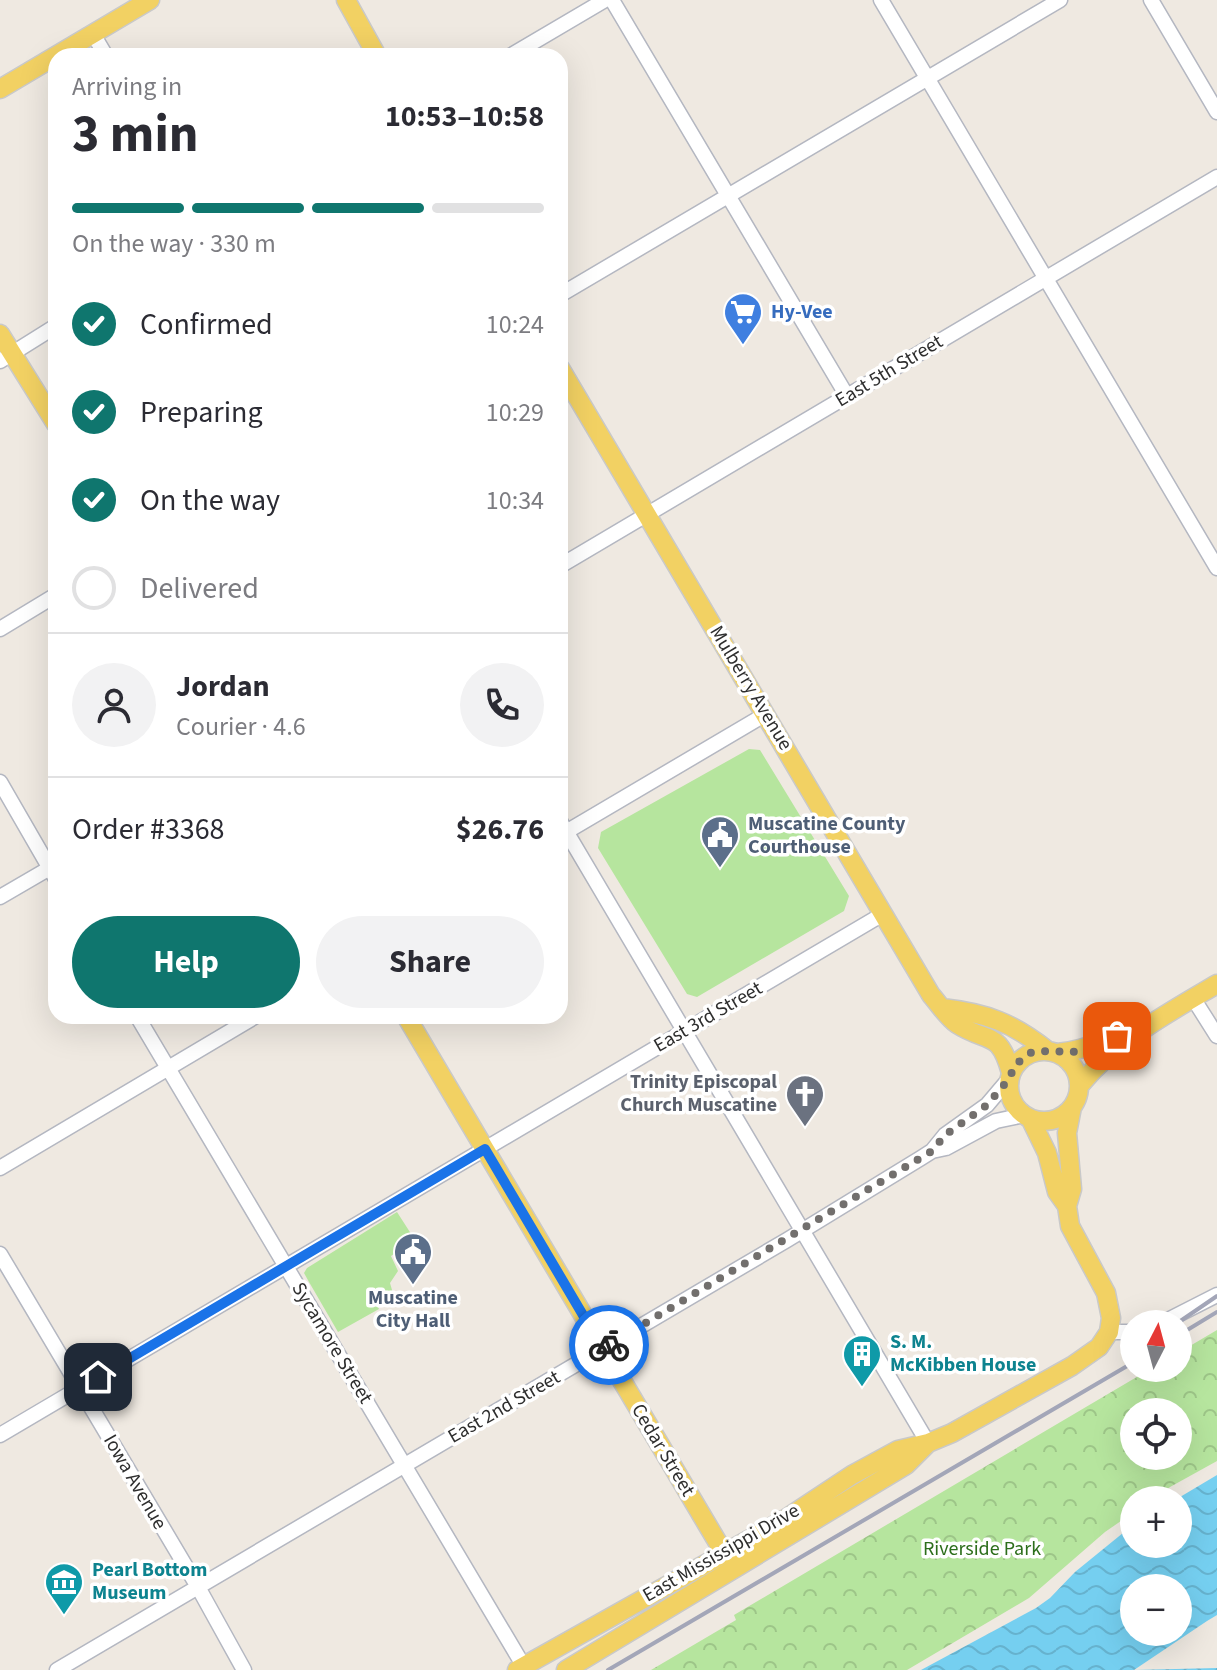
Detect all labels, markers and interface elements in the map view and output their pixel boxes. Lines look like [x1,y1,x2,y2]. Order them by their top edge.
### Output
text: Arriving in [72,68,182,105]
text: 10:53–10:58 [385,95,544,138]
text: 3 min [72,98,199,172]
text: On the way · 330 m [72,225,276,262]
supermarket icon: Hy-Vee [722,291,764,346]
place label: Hy-Vee [771,298,833,326]
icon: check [72,302,116,346]
text: Confirmed [140,303,273,346]
text: 10:24 [486,306,544,343]
street label: East 5th Street [830,328,948,414]
icon: check [72,390,116,434]
text: Preparing [140,391,263,434]
text: 10:29 [486,394,544,431]
icon: check [72,478,116,522]
text: On the way [140,479,280,522]
text: 10:34 [486,482,544,519]
text: Delivered [140,567,259,610]
street label: Mulberry Avenue [703,620,799,756]
button: person [72,663,156,747]
button: phone [460,663,544,747]
text: Jordan [176,665,270,708]
text: Courier · 4.6 [176,708,306,745]
text: Order #3368 [72,808,225,851]
text: $26.76 [456,808,544,851]
place label: Muscatine County Courthouse [748,810,906,861]
public building icon: Muscatine County Courthouse [699,814,741,869]
button: Help [72,916,300,1008]
button: Share [316,916,544,1008]
street label: East 3rd Street [648,974,768,1059]
pin [1083,1002,1151,1070]
icon: bag [1095,1014,1139,1058]
place label: Trinity Episcopal Church Muscatine [620,1068,777,1119]
church icon: Trinity Episcopal Church Muscatine [784,1073,826,1128]
public building icon: Muscatine City Hall [392,1231,434,1286]
street label: Sycamore Street [285,1277,379,1409]
place label: Muscatine City Hall [368,1284,458,1335]
courier [569,1305,649,1385]
north arrow [1120,1310,1192,1382]
map controls [1120,1310,1192,1646]
icon: bike [587,1323,631,1367]
place label: S. M. McKibben House [890,1328,1036,1379]
building icon: S. M. McKibben House [841,1333,883,1388]
pin [64,1343,132,1411]
icon: home [76,1355,120,1399]
street label: East 2nd Street [443,1363,566,1450]
street label: Cedar Street [624,1398,702,1502]
button: locate [1120,1398,1192,1470]
street label: Iowa Avenue [96,1429,174,1535]
button: + [1120,1486,1192,1558]
street label: East Mississippi Drive [638,1497,805,1609]
park label: Riverside Park [923,1535,1041,1563]
place label: Pearl Bottom Museum [92,1556,207,1607]
museum icon: Pearl Bottom Museum [43,1561,85,1616]
button: − [1120,1574,1192,1646]

